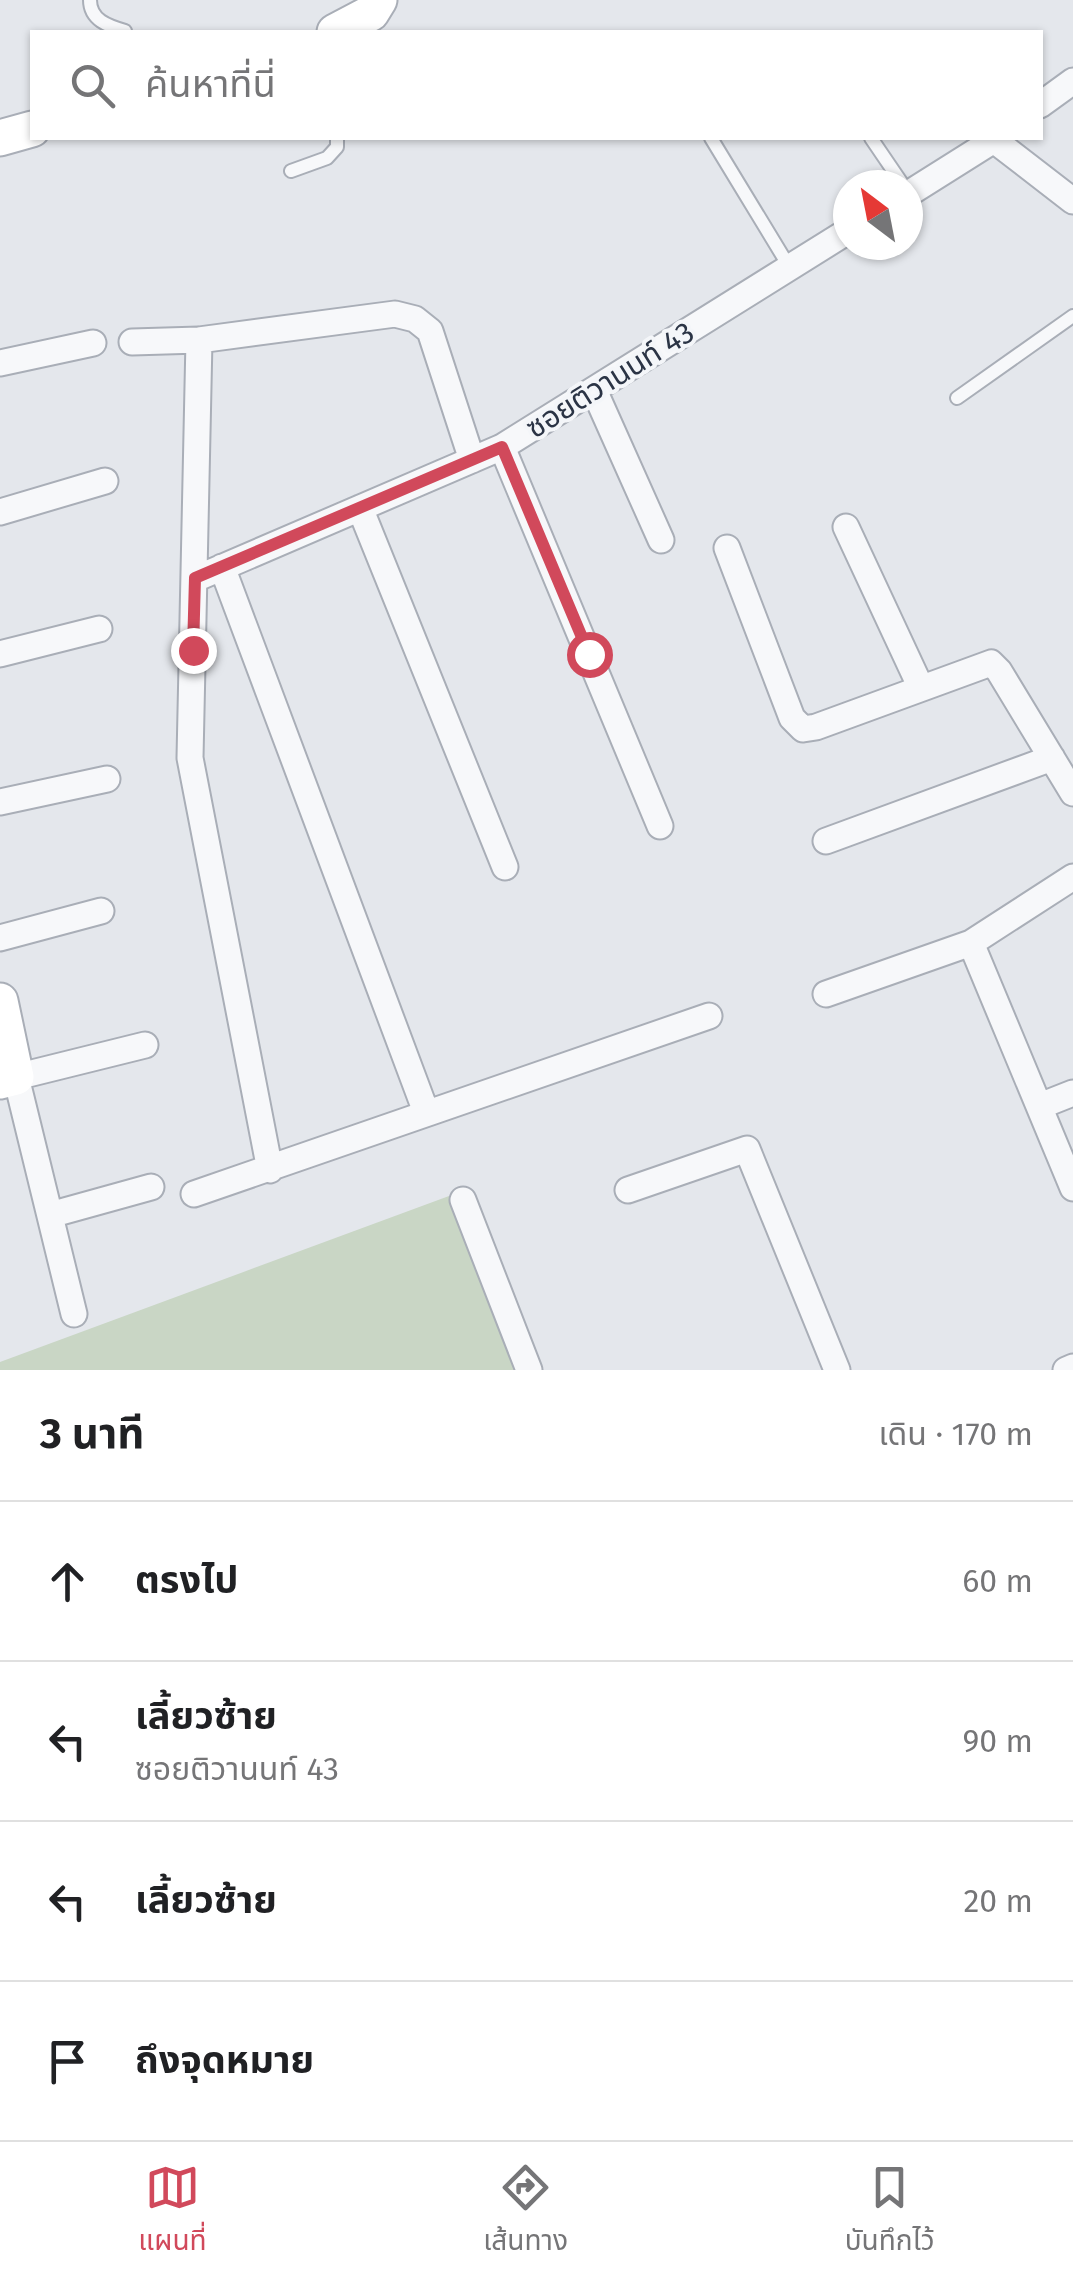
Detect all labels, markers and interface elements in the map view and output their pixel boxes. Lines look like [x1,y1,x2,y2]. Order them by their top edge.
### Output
search box [30,30,1043,140]
icon: search [65,58,120,113]
text: ค้นหาที่นี่ [145,61,276,107]
north arrow [833,170,923,260]
street label: ซอยติวานนท์ 43 [519,314,701,446]
route end [171,628,217,674]
route start [567,632,613,678]
text: 3 นาที [40,1409,144,1459]
text: เดิน · 170 m [878,1415,1033,1453]
icon: ahead [40,1554,95,1609]
text: ตรงไป [135,1557,238,1603]
text: 60 m [962,1562,1033,1600]
text: เลี้ยวซ้าย [135,1693,277,1739]
icon: left [40,1714,95,1769]
text: 90 m [962,1722,1033,1760]
text: ซอยติวานนท์ 43 [135,1750,339,1788]
icon: left [40,1874,95,1929]
text: เลี้ยวซ้าย [135,1877,277,1923]
text: 20 m [963,1882,1033,1920]
icon: arrive [40,2034,95,2089]
text: ถึงจุดหมาย [135,2037,314,2083]
tab: แผนที่ [138,2160,207,2263]
tab: เส้นทาง [483,2160,568,2263]
tab: บันทึกไว้ [845,2160,935,2263]

